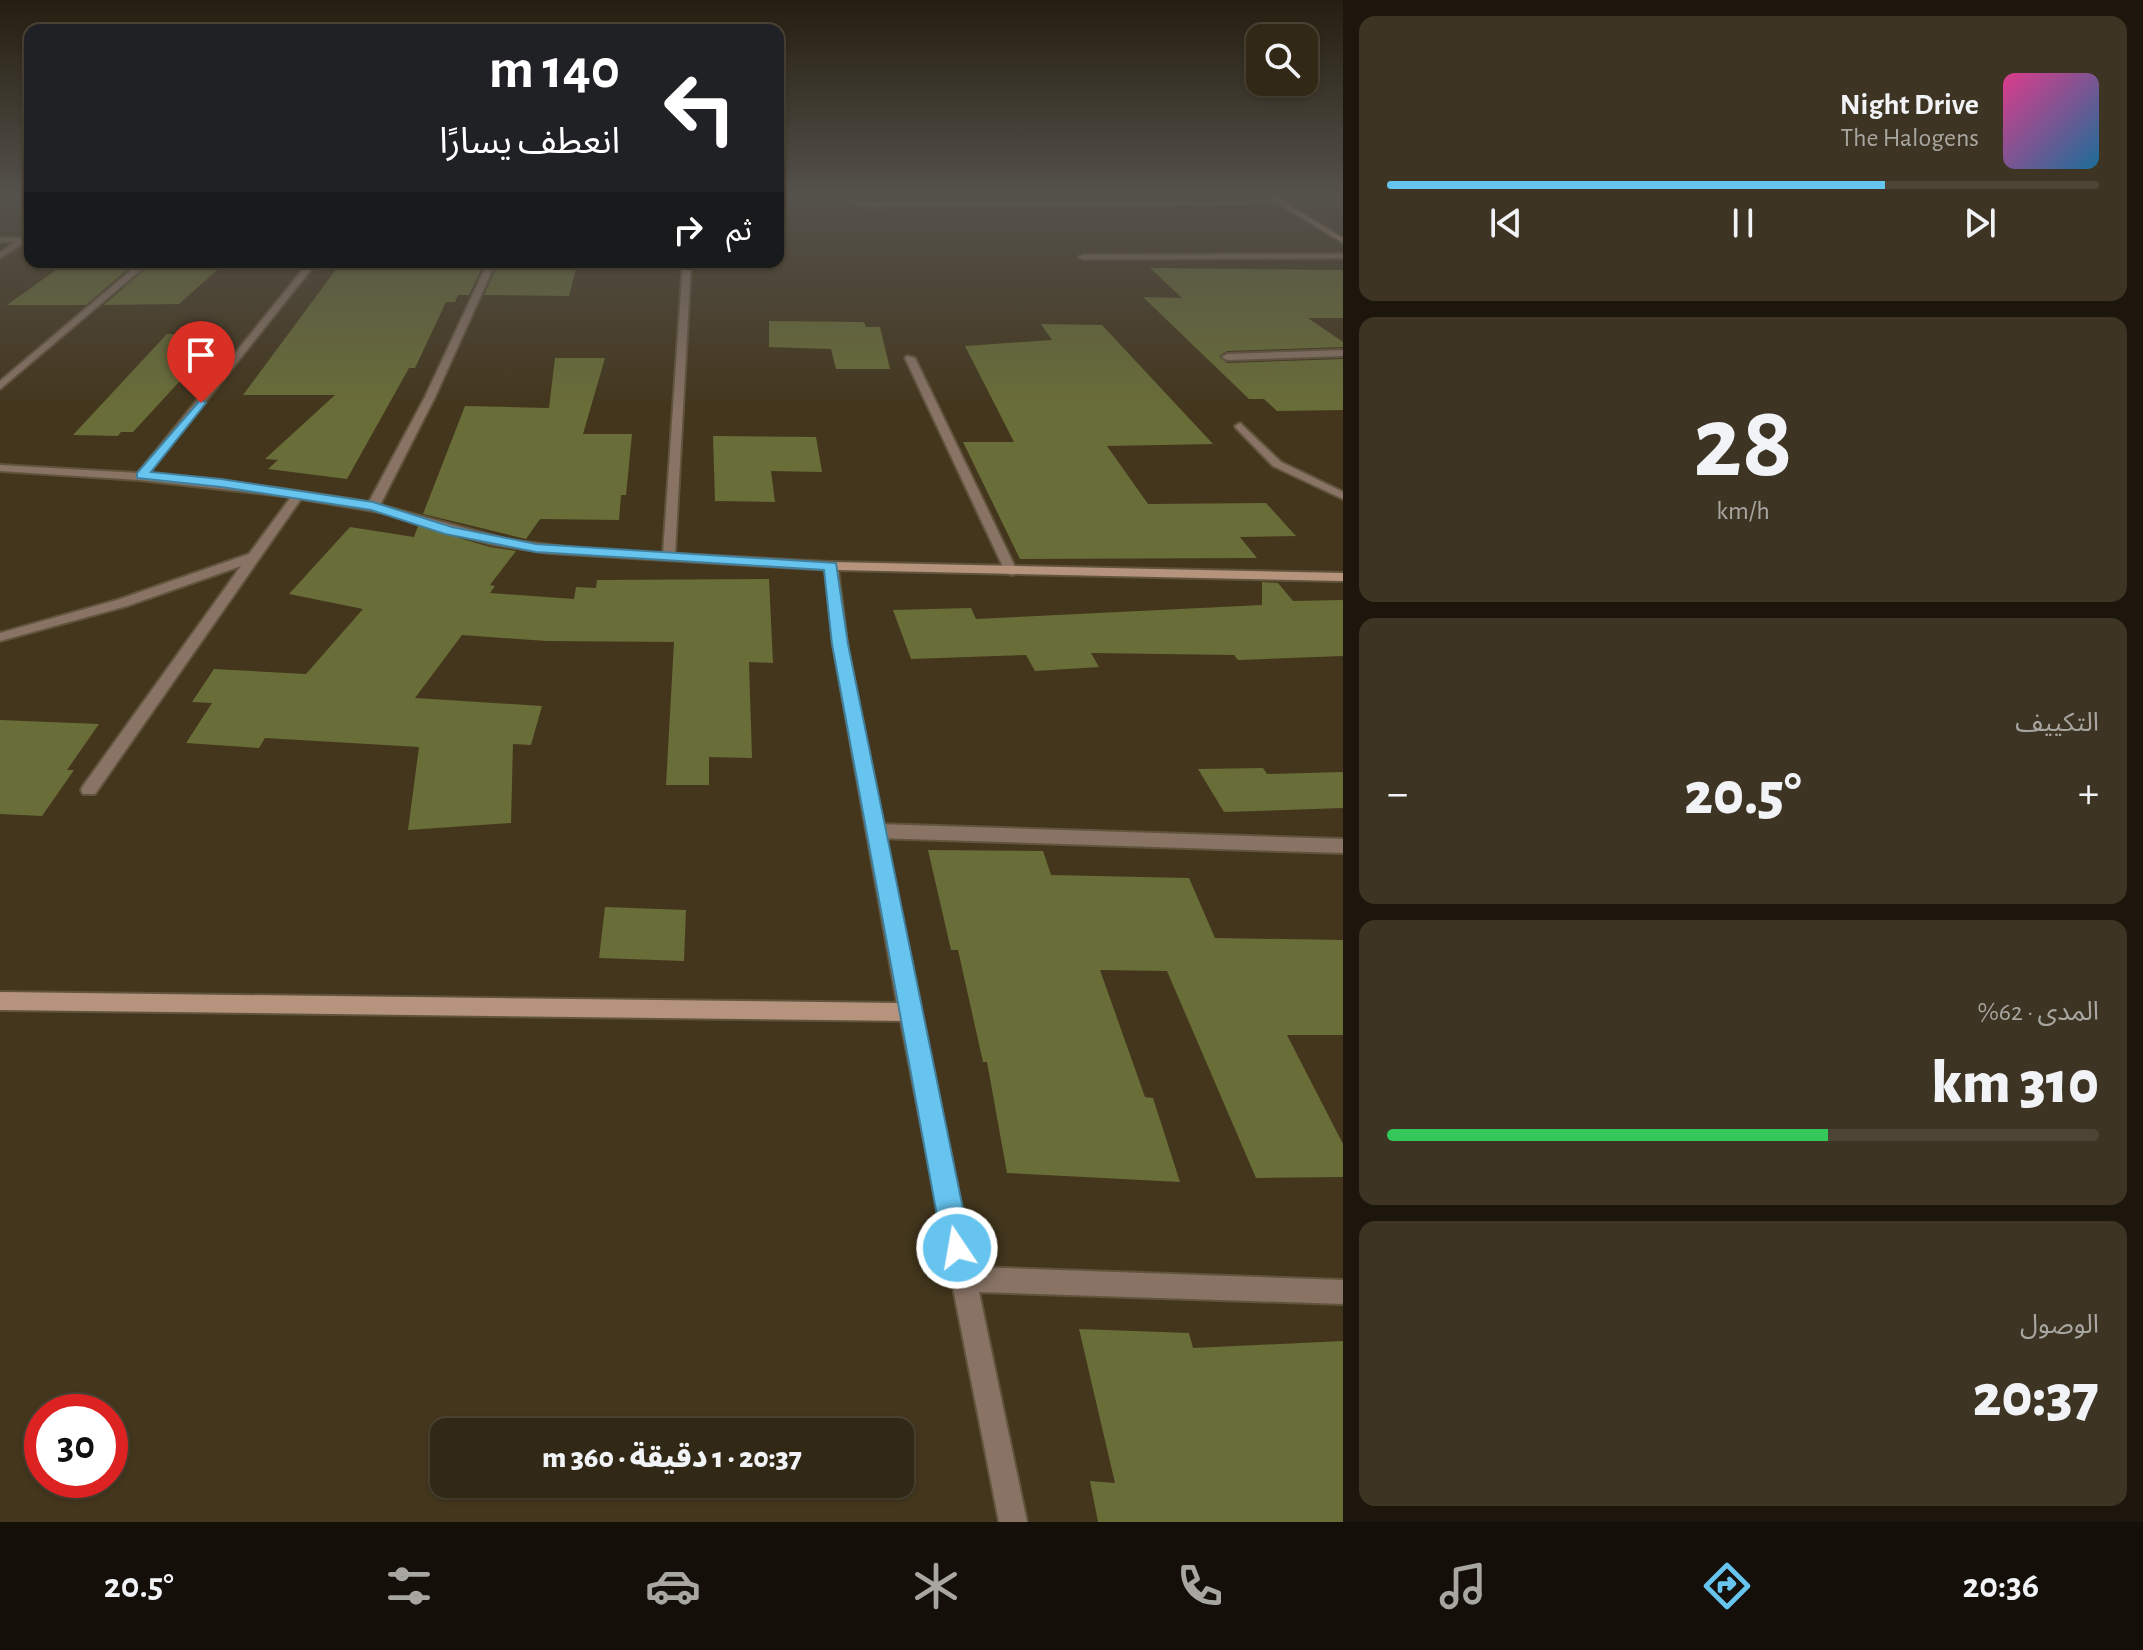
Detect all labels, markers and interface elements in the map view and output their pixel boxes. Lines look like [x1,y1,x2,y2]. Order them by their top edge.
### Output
map controls [1246,24,1318,96]
button: search [1246,24,1318,96]
text: 140 m [489,42,620,98]
icon: left [648,56,752,160]
text: Night Drive [1840,90,1979,120]
text: انعطف يسارًا [439,124,620,160]
text: The Halogens [1841,125,1979,151]
icon: previous [1484,201,1528,245]
icon: pause [1721,201,1765,245]
icon: next [1958,201,2002,245]
icon: right [666,208,710,252]
text: ثم [726,216,752,246]
pin [167,321,235,403]
icon: arrive [179,333,223,377]
text: 28 [1693,392,1793,496]
text: km/h [1716,498,1770,524]
text: التكييف [2015,710,2099,736]
text: 20.5° [1684,765,1802,825]
text: − [1387,772,1408,816]
text: + [2078,772,2099,816]
text: المدى · 62% [1977,999,2099,1025]
text: 310 km [1931,1054,2099,1114]
position arrow [915,1206,999,1290]
text: الوصول [2020,1312,2099,1338]
text: 20:37 [1973,1367,2099,1427]
speed limit sign: 30 [24,1394,128,1498]
text: 20:37 · 1 دقيقة · 360 m [542,1443,802,1473]
icon: filters [381,1558,437,1614]
icon: car [645,1558,701,1614]
icon: climate [908,1558,964,1614]
icon: phone [1172,1558,1228,1614]
icon: music [1435,1558,1491,1614]
icon: directions [1699,1558,1755,1614]
text: 20.5° [104,1568,174,1604]
text: 20:36 [1962,1568,2039,1604]

